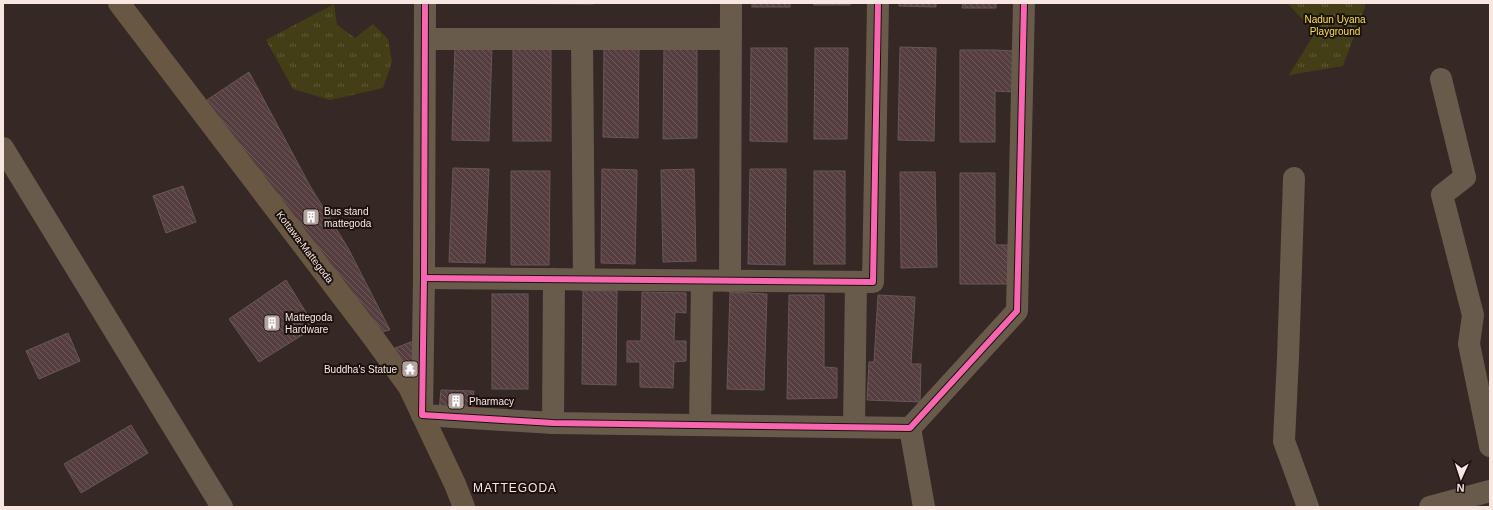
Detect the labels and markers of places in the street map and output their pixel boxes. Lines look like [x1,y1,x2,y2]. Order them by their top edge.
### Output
place label: Bus stand mattegoda [324,206,372,229]
building icon: Bus stand mattegoda [301,207,321,227]
place label: Mattegoda Hardware [285,312,333,335]
building icon: Mattegoda Hardware [262,313,282,333]
temple icon: Buddha's Statue [400,359,420,379]
place label: Buddha's Statue [324,364,397,375]
building icon: Pharmacy [446,391,466,411]
place label: Pharmacy [469,396,514,407]

